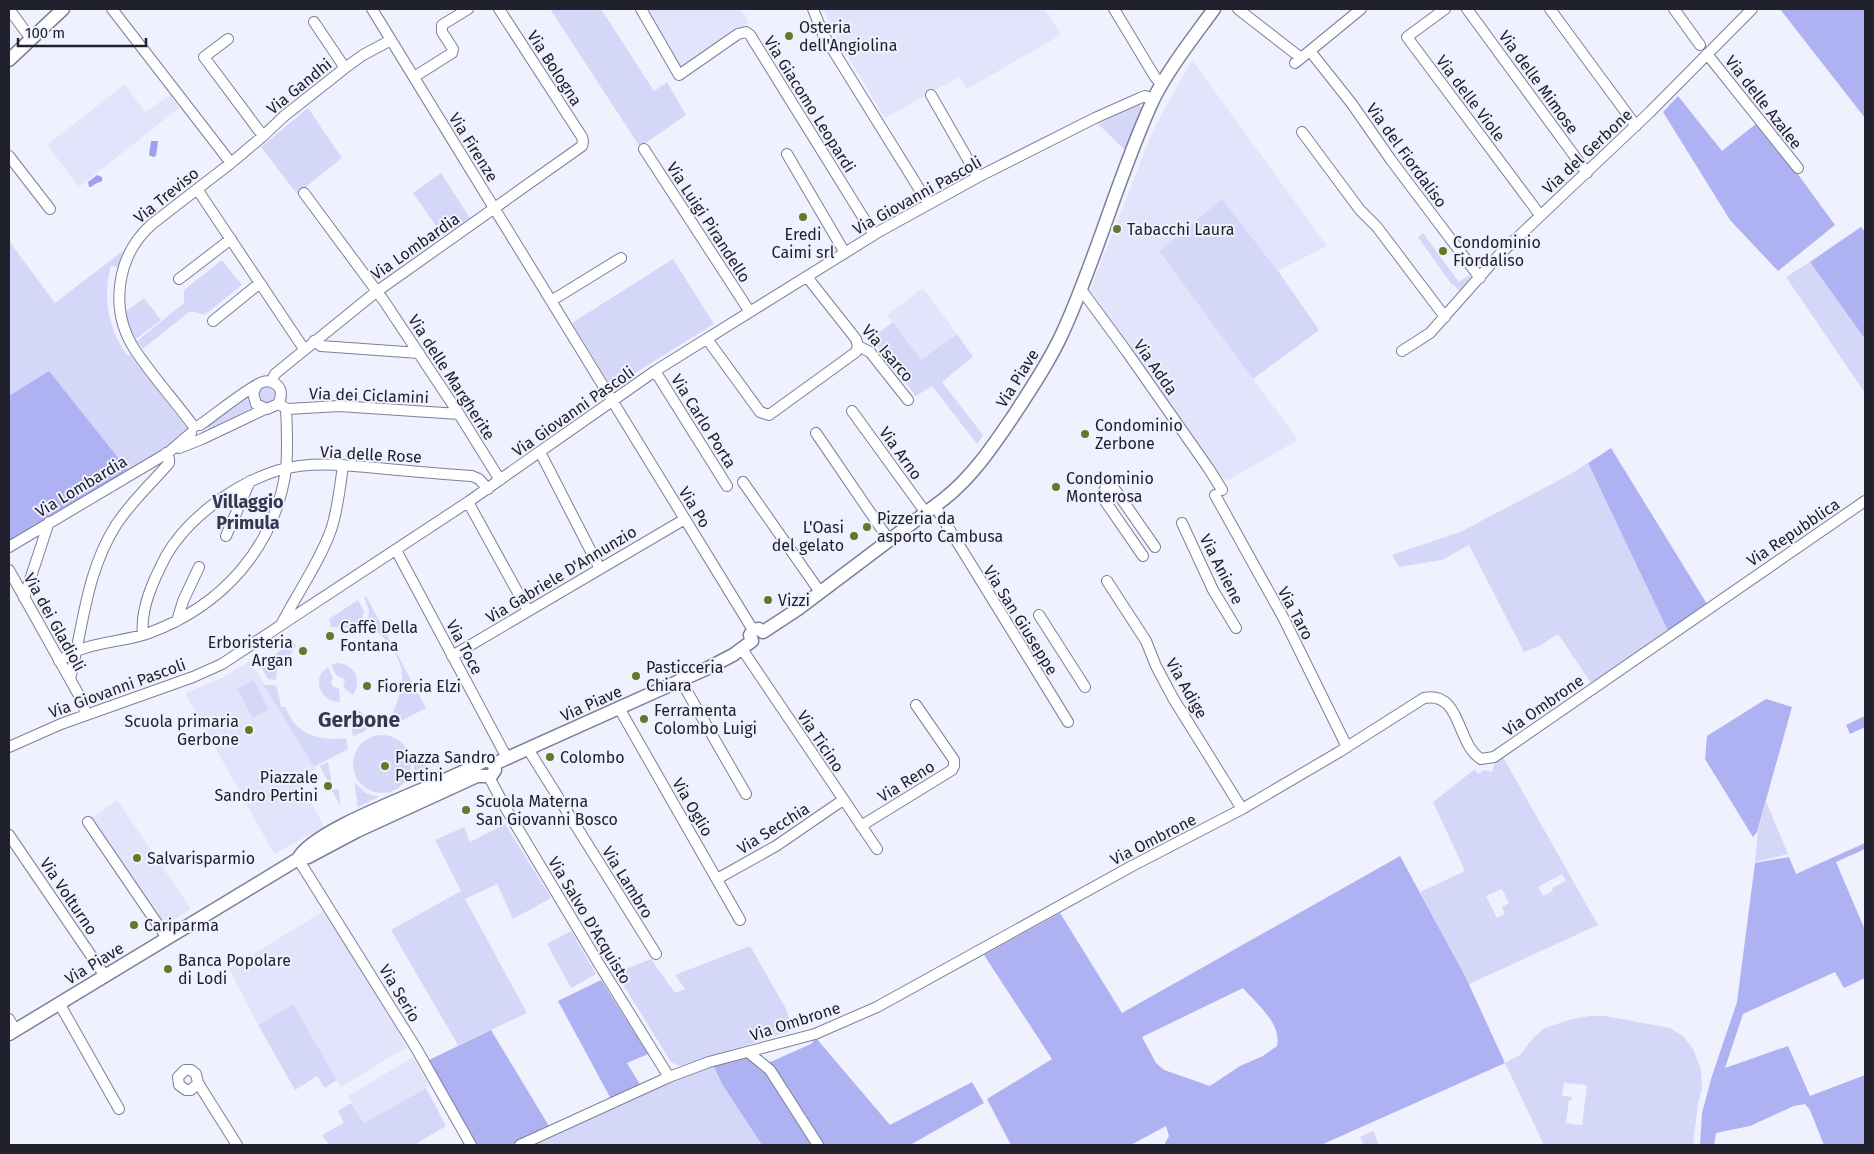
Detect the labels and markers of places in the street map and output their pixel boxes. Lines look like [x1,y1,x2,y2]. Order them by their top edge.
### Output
place label: Osteria dell'Angiolina [799,18,897,55]
marker: Osteria dell'Angiolina [783,30,795,42]
marker: Eredi Caimi srl [797,211,809,223]
place label: Tabacchi Laura [1127,220,1234,239]
marker: Tabacchi Laura [1111,223,1123,235]
place label: Eredi Caimi srl [772,225,835,262]
place label: Condominio Fiordaliso [1453,233,1541,270]
marker: Condominio Fiordaliso [1437,245,1449,257]
place label: Condominio Zerbone [1095,416,1183,453]
marker: Condominio Zerbone [1079,428,1091,440]
place label: Condominio Monterosa [1066,469,1154,506]
marker: Condominio Monterosa [1050,481,1062,493]
place label: Pizzeria da asporto Cambusa [877,509,1003,546]
place label: L'Oasi del gelato [772,518,844,555]
marker: Pizzeria da asporto Cambusa [861,521,873,533]
marker: L'Oasi del gelato [848,530,860,542]
place label: Vizzi [778,591,810,610]
marker: Vizzi [762,594,774,606]
place label: Caffè Della Fontana [340,618,418,655]
marker: Caffè Della Fontana [324,630,336,642]
place label: Erboristeria Argan [208,633,293,670]
marker: Erboristeria Argan [297,645,309,657]
place label: Pasticceria Chiara [646,658,724,695]
marker: Pasticceria Chiara [630,670,642,682]
place label: Fioreria Elzi [377,677,461,696]
marker: Fioreria Elzi [361,680,373,692]
place label: Ferramenta Colombo Luigi [654,701,757,738]
place label: Scuola primaria Gerbone [125,712,239,749]
marker: Ferramenta Colombo Luigi [638,713,650,725]
marker: Scuola primaria Gerbone [243,724,255,736]
place label: Piazza Sandro Pertini [395,748,496,785]
place label: Colombo [560,748,625,767]
marker: Colombo [544,751,556,763]
marker: Piazza Sandro Pertini [379,760,391,772]
place label: Piazzale Sandro Pertini [214,768,318,805]
marker: Piazzale Sandro Pertini [322,780,334,792]
place label: Scuola Materna San Giovanni Bosco [476,792,618,829]
marker: Scuola Materna San Giovanni Bosco [460,804,472,816]
place label: Salvarisparmio [147,849,255,868]
marker: Salvarisparmio [131,852,143,864]
place label: Cariparma [144,916,219,935]
marker: Cariparma [128,919,140,931]
place label: Banca Popolare di Lodi [178,951,291,988]
marker: Banca Popolare di Lodi [162,963,174,975]

